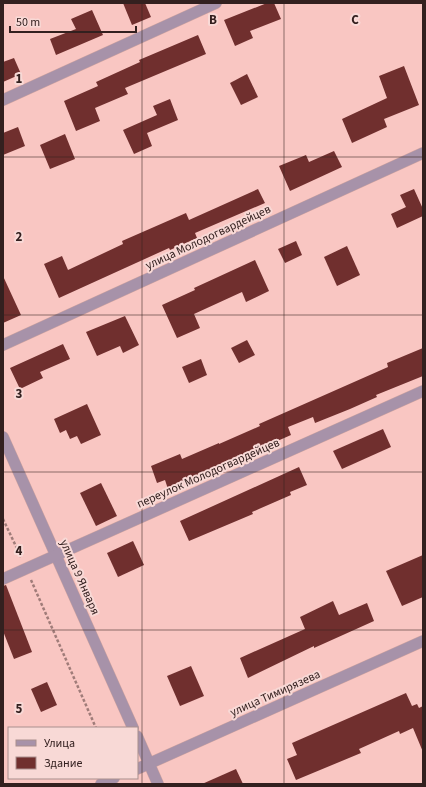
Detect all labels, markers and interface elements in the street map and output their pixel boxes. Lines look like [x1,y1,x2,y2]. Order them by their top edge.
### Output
scale bar [10,8,136,34]
text: B [209,11,217,29]
text: C [351,11,359,29]
text: 50 m [16,14,40,31]
text: 1 [16,70,23,88]
street label: улица Молодогвардейцев [143,201,274,274]
text: 2 [16,228,23,246]
text: 3 [16,385,23,403]
street label: переулок Молодогвардейцев [134,434,282,513]
street label: улица 9 Января [55,537,104,618]
text: 4 [16,542,23,560]
street label: улица Тимирязева [227,666,323,721]
text: 5 [16,700,23,718]
legend [8,727,138,779]
text: Улица [44,735,75,752]
text: Здание [44,755,83,772]

